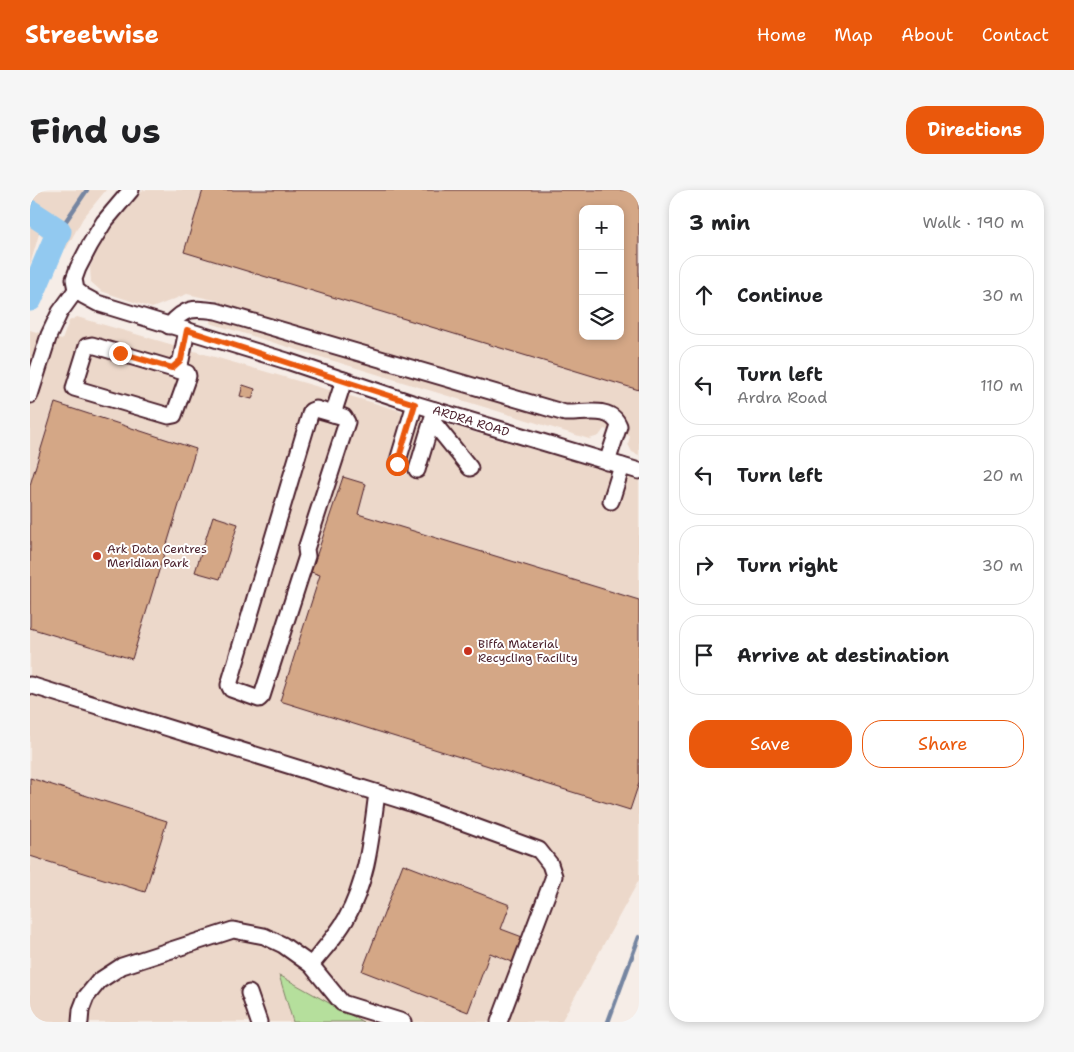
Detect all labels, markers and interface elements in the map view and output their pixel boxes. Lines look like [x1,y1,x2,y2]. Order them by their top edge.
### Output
text: Streetwise [25,19,159,51]
text: Home [757,23,806,47]
text: Map [834,23,873,47]
text: About [901,23,954,47]
text: Contact [982,23,1049,47]
button: Directions [906,106,1044,154]
text: Find us [30,107,161,154]
map controls [579,205,624,340]
button: + [579,205,624,250]
text: 3 min [689,209,750,237]
text: Walk · 190 m [922,212,1024,233]
button: − [579,250,624,295]
icon: ahead [690,281,718,309]
text: Continue [737,283,823,308]
text: 30 m [982,285,1023,306]
button: layers [579,295,624,340]
route end [109,342,132,365]
text: Turn left [737,362,823,387]
icon: left [690,371,718,399]
text: 110 m [980,375,1023,396]
text: Ardra Road [737,387,827,408]
street label: ARDRA ROAD [431,402,511,440]
route start [386,453,409,476]
icon: left [690,461,718,489]
text: Turn left [737,463,823,488]
text: 20 m [982,465,1023,486]
place label: Ark Data Centres Meridian Park [107,541,207,571]
marker: Ark Data Centres Meridian Park [91,550,103,562]
icon: right [690,551,718,579]
text: Turn right [737,553,838,578]
text: 30 m [982,555,1023,576]
place label: Biffa Material Recycling Facility [478,636,578,666]
icon: arrive [690,641,718,669]
text: Arrive at destination [737,643,949,668]
marker: Biffa Material Recycling Facility [462,645,474,657]
button: Save [689,720,852,768]
button: Share [862,720,1024,768]

